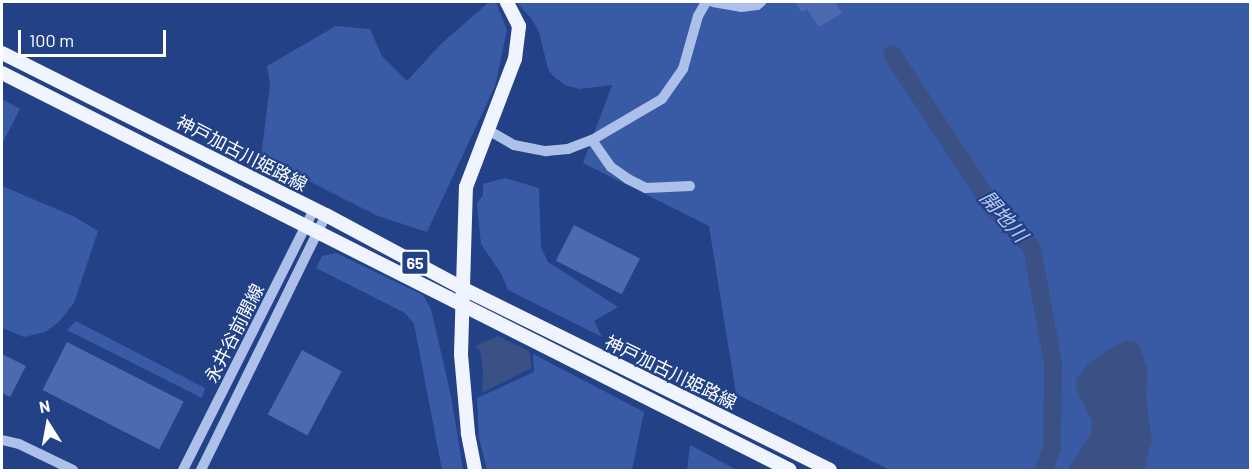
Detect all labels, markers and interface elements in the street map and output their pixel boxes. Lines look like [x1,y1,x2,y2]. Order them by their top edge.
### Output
scale bar [21,18,170,56]
text: 100 m [29,29,74,51]
street label: 神戸加古川姫路線 [173,111,311,195]
water label: 開地川 [975,185,1033,247]
road number: 65 [400,250,430,276]
street label: 永井谷前開線 [200,280,268,386]
street label: 神戸加古川姫路線 [602,331,740,413]
north arrow [18,394,78,454]
text: N [37,396,51,416]

